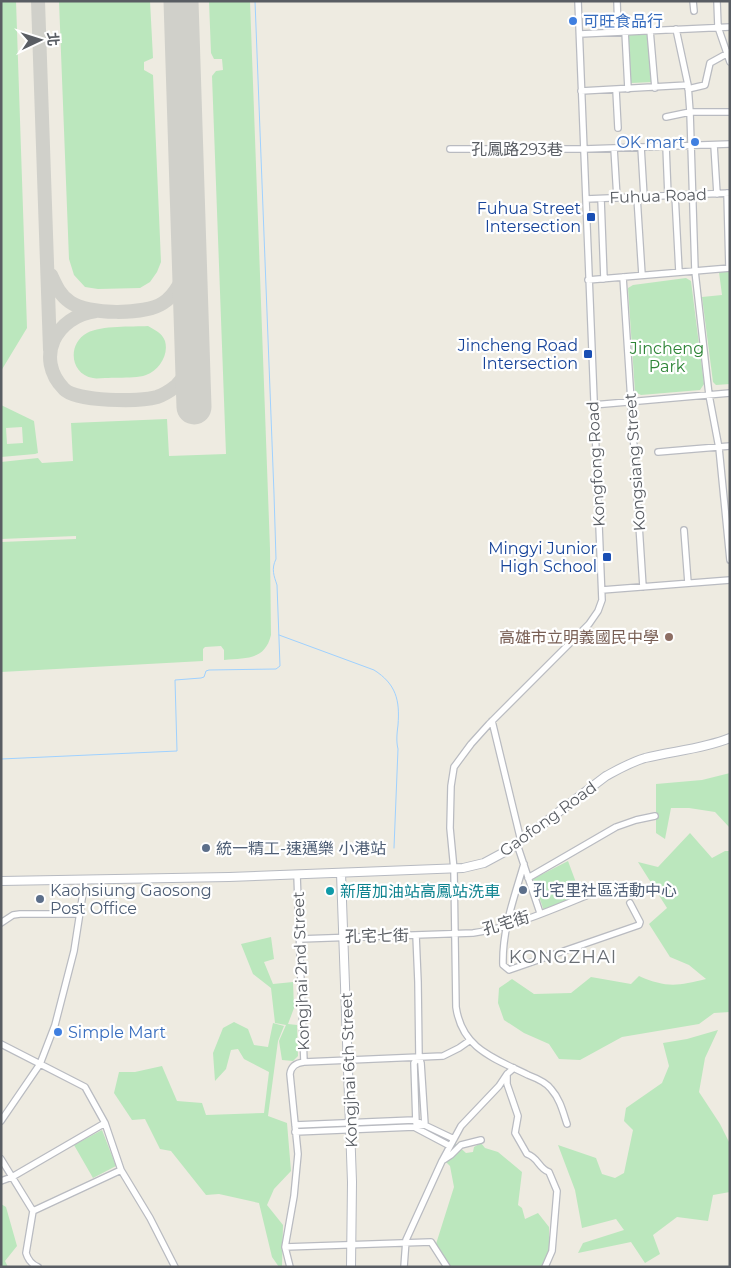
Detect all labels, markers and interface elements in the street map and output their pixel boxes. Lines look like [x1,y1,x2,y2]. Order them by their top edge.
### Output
place label: 可旺食品行 [583,12,663,31]
north arrow [15,15,65,65]
marker: 可旺食品行 [567,15,579,27]
text: 北 [44,31,62,47]
place label: OK mart [616,133,686,152]
marker: OK mart [689,136,701,148]
street label: 孔鳳路293巷 [471,140,563,159]
street label: Fuhua Road [609,185,707,207]
place label: Fuhua Street Intersection [477,199,582,236]
marker: Fuhua Street Intersection [585,211,597,223]
place label: Jincheng Road Intersection [457,336,578,373]
park label: Jincheng Park [629,339,704,376]
marker: Jincheng Road Intersection [582,348,594,360]
street label: Kongsiang Street [621,392,649,532]
street label: Kongfong Road [583,401,609,527]
place label: Mingyi Junior High School [488,539,597,576]
marker: Mingyi Junior High School [601,551,613,563]
place label: 高雄市立明義國民中學 [499,628,659,647]
marker: 高雄市立明義國民中學 [663,631,675,643]
street label: Gaofong Road [496,778,600,860]
place label: 統一精工-速邁樂 小港站 [216,839,386,858]
marker: 統一精工-速邁樂 小港站 [200,842,212,854]
place label: Kaohsiung Gaosong Post Office [50,881,212,918]
place label: 孔宅里社區活動中心 [533,881,677,900]
place label: 新厝加油站高鳳站洗車 [340,882,500,901]
marker: 孔宅里社區活動中心 [517,884,529,896]
marker: 新厝加油站高鳳站洗車 [324,885,336,897]
street label: Kongjhai 2nd Street [289,891,313,1051]
marker: Kaohsiung Gaosong Post Office [34,893,46,905]
street label: 孔宅街 [480,907,532,939]
street label: 孔宅七街 [345,926,409,946]
district label: KONGZHAI [509,946,617,968]
street label: Kongjhai 6th Street [337,991,361,1148]
place label: Simple Mart [68,1023,167,1042]
marker: Simple Mart [52,1026,64,1038]

